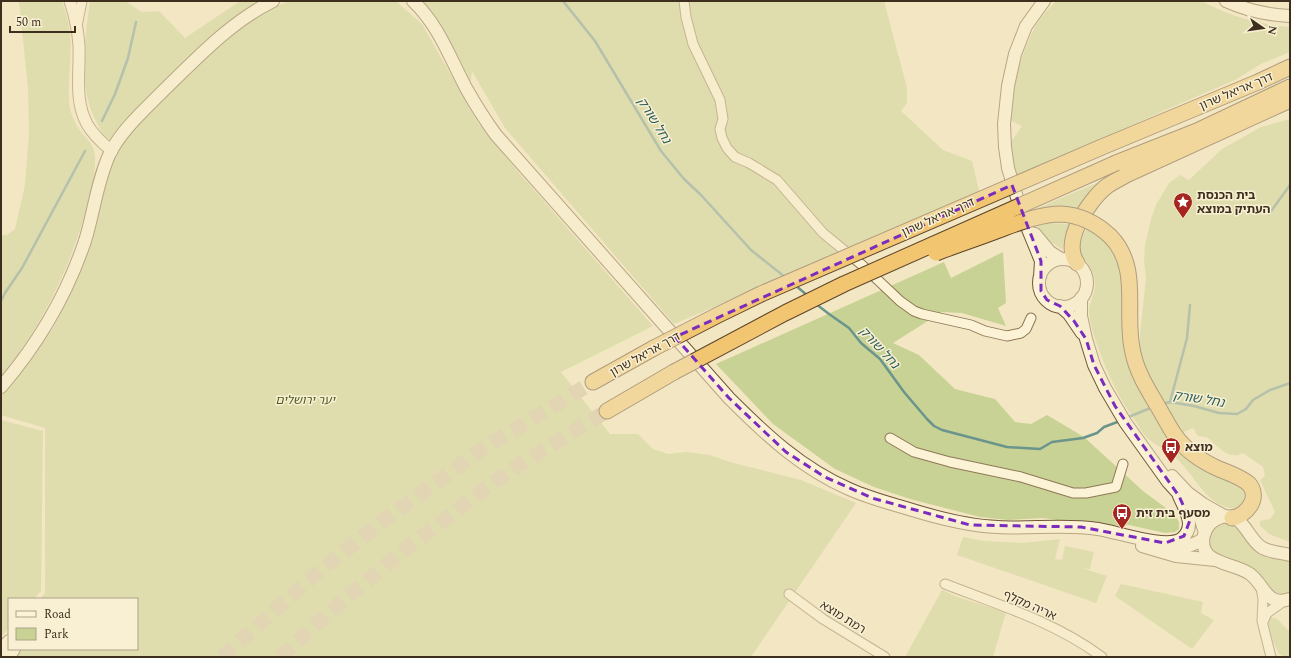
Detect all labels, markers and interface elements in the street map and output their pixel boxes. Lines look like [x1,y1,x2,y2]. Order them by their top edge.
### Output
scale bar [10,8,75,34]
north arrow [1243,8,1283,48]
text: 50 m [16,13,41,32]
text: N [1263,24,1282,36]
street label: דרך אריאל שרון [1196,67,1276,116]
water label: נחל שורק [632,93,677,149]
place label: בית הכנסת העתיק במוצא [1197,186,1271,219]
place icon: בית הכנסת העתיק במוצא [1172,191,1194,219]
street label: דרך אריאל שרון [899,193,978,242]
water label: נחל שורק [854,322,905,374]
street label: דרך אריאל שרון [606,327,685,382]
water label: נחל שורק [1172,385,1227,413]
park label: יער ירושלים [275,391,336,410]
bus stop icon: מוצא [1160,436,1182,464]
place label: מוצא [1185,438,1213,457]
bus stop icon: מסעף בית זית [1111,502,1133,530]
place label: מסעף בית זית [1136,504,1211,523]
street label: אריה מקלף [1000,585,1060,626]
street label: רמת מוצא [816,596,869,639]
legend [8,598,138,650]
text: Road [44,605,71,624]
text: Park [44,625,69,644]

